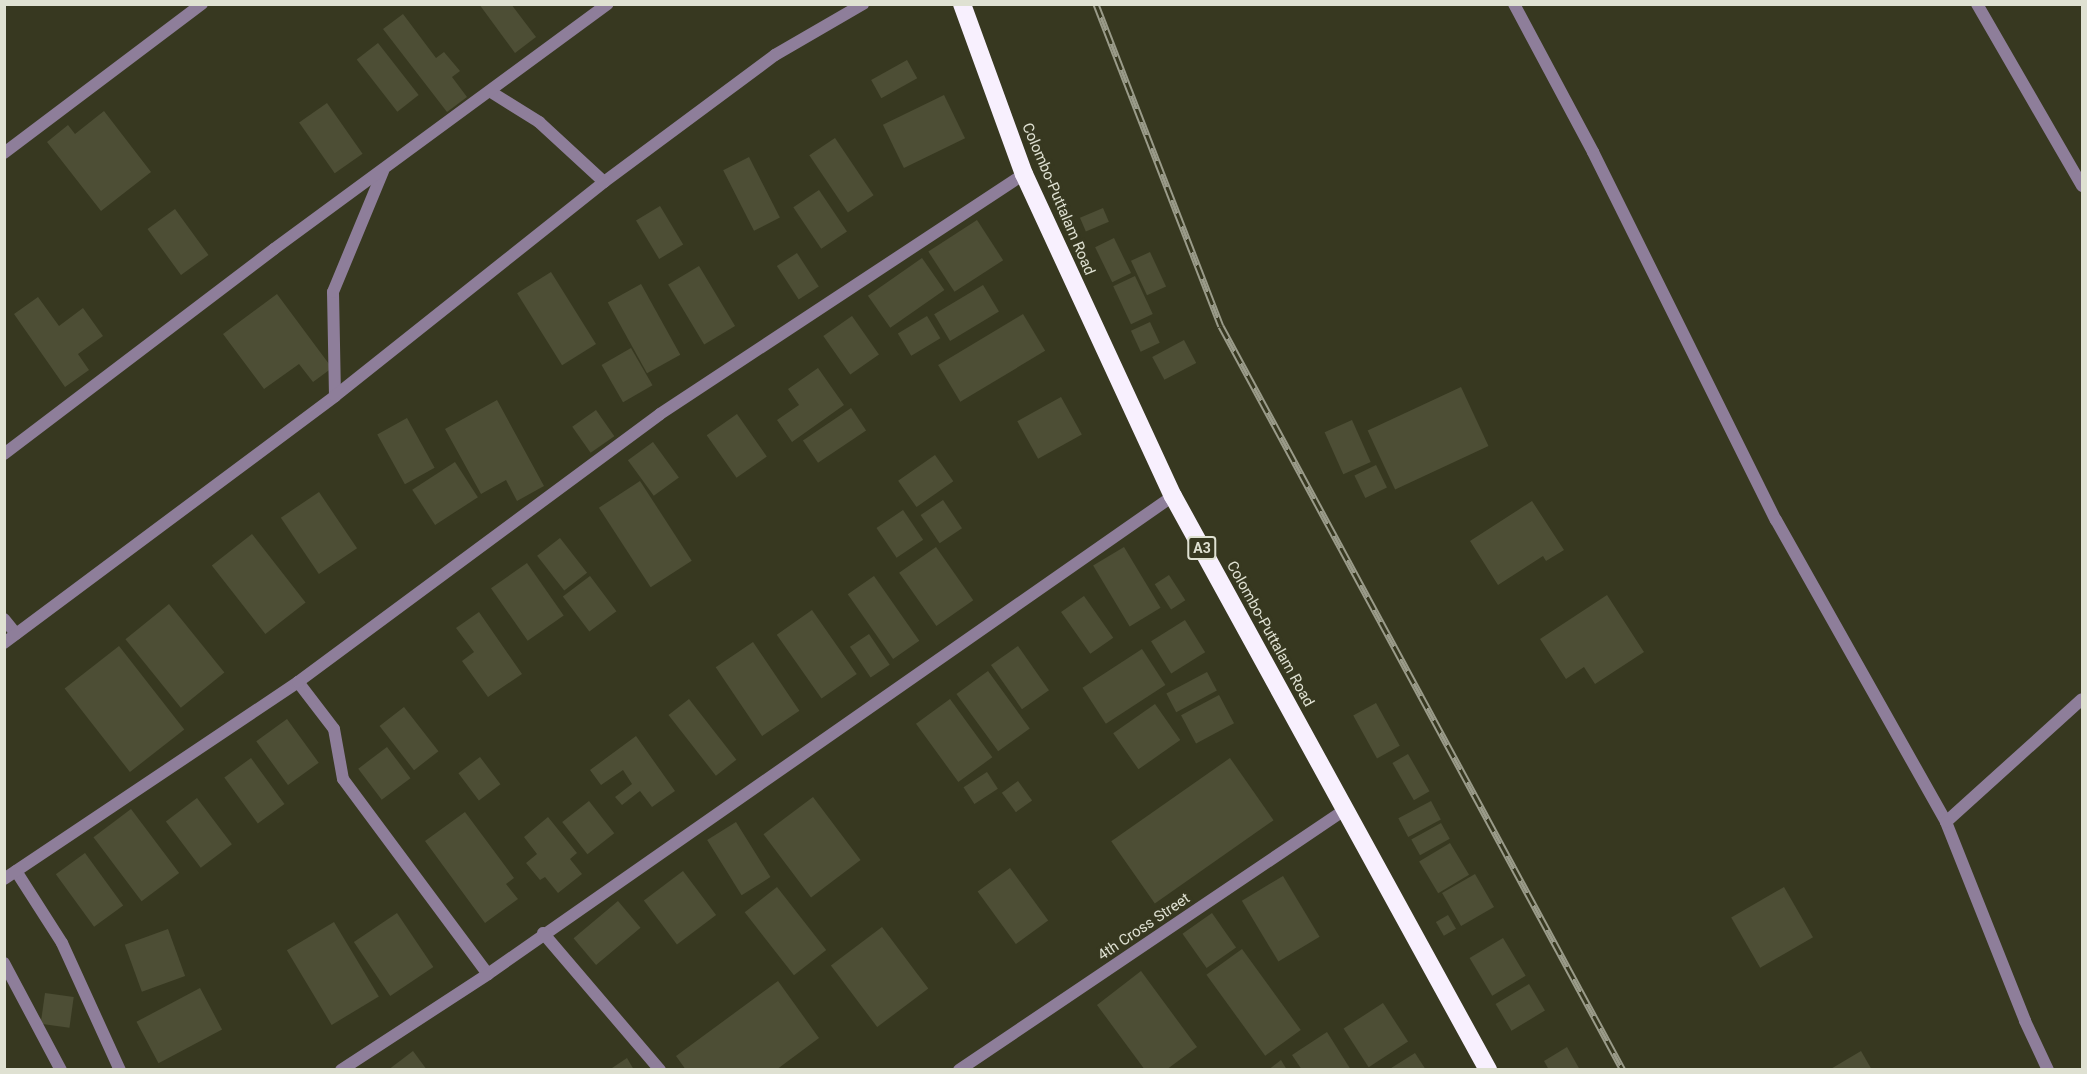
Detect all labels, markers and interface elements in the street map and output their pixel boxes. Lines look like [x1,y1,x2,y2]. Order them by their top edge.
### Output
street label: Colombo-Puttalam Road [1018,120,1098,278]
road number: A3 [1187,537,1217,559]
street label: Colombo-Puttalam Road [1222,558,1318,710]
street label: 4th Cross Street [1094,890,1194,964]

